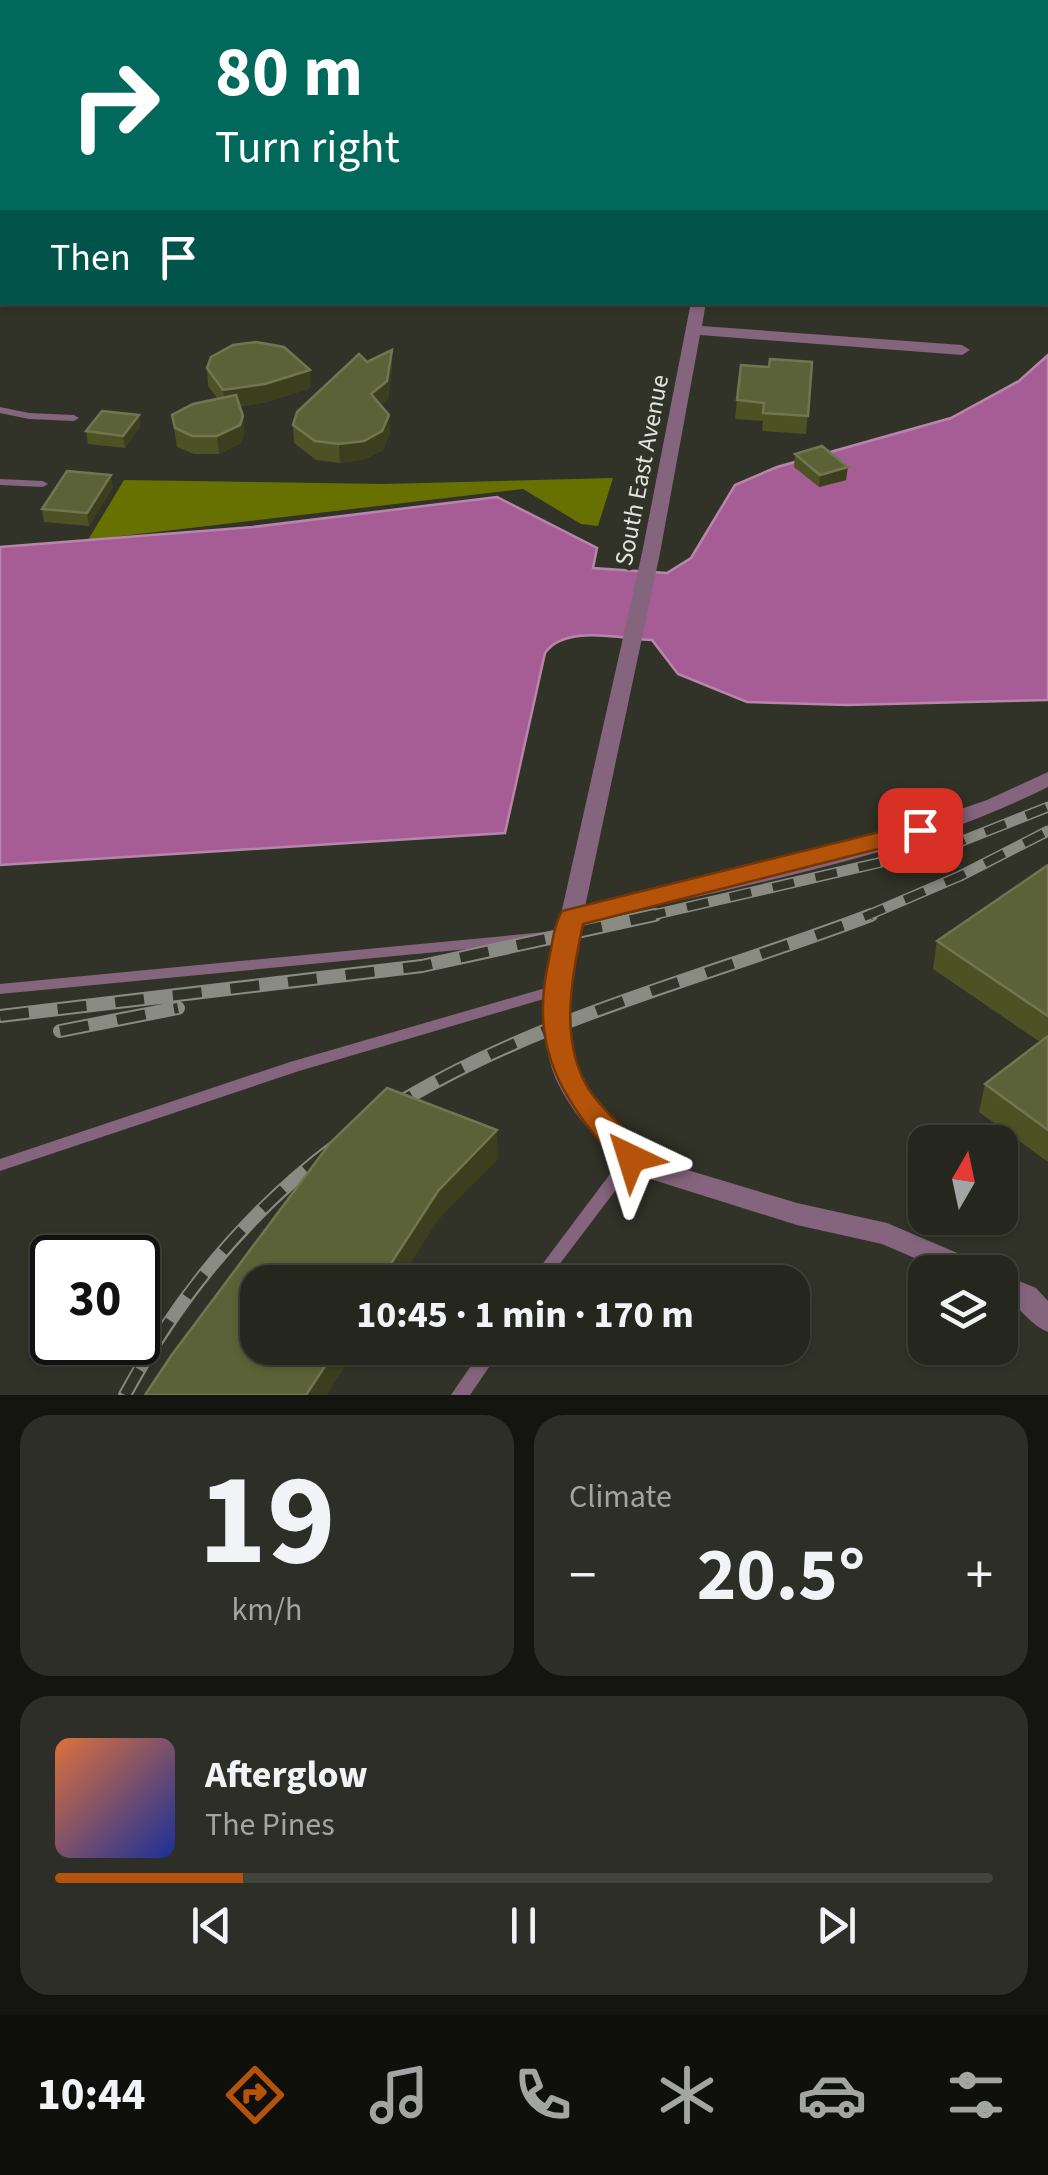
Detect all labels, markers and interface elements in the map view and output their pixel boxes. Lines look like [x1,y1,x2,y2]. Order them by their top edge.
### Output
text: 80 m [215,23,363,123]
icon: right [50,40,180,170]
text: Turn right [215,116,400,180]
icon: arrive [151,230,206,285]
text: Then [50,231,131,285]
street label: South East Avenue [606,372,678,569]
pin [878,788,963,873]
icon: arrive [893,803,948,858]
position arrow [579,1106,683,1210]
north arrow [908,1125,1018,1235]
map controls [908,1125,1018,1365]
speed limit sign: 30 [30,1235,160,1365]
button: layers [908,1255,1018,1365]
text: 10:45 · 1 min · 170 m [356,1288,694,1342]
text: 19 [198,1429,336,1614]
text: Climate [569,1474,672,1520]
text: 20.5° [697,1522,865,1629]
text: − [569,1537,596,1615]
text: + [966,1537,993,1615]
text: km/h [232,1587,302,1633]
text: Afterglow [205,1748,368,1802]
text: The Pines [205,1802,335,1848]
icon: previous [184,1898,239,1953]
icon: pause [496,1898,551,1953]
icon: next [809,1898,864,1953]
icon: directions [220,2060,290,2130]
icon: music [364,2060,434,2130]
icon: phone [508,2060,578,2130]
icon: climate [652,2060,722,2130]
icon: car [797,2060,867,2130]
icon: filters [941,2060,1011,2130]
text: 10:44 [37,2063,146,2127]

